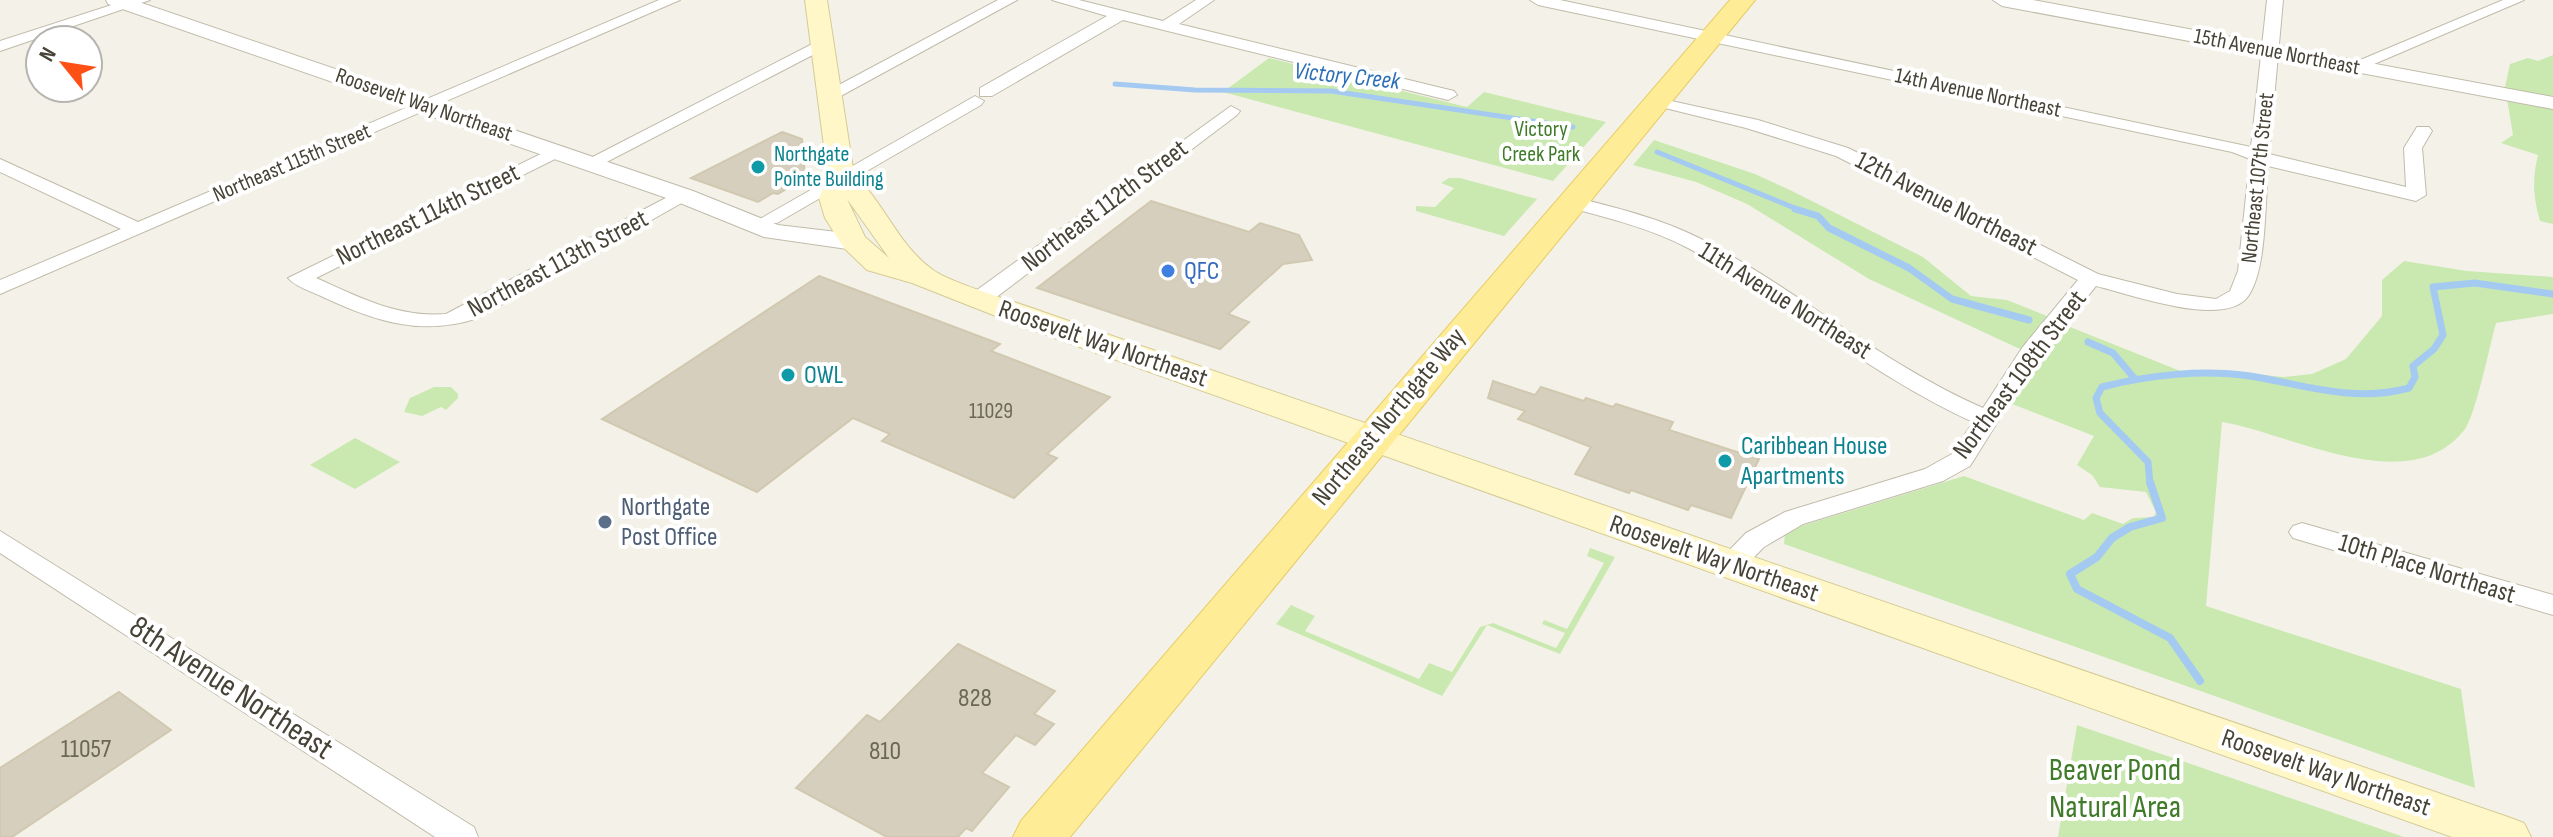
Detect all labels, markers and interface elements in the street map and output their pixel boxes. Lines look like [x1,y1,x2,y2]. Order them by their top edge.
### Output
street label: 15th Avenue Northeast [2192,23,2363,81]
north arrow [24,24,104,104]
text: N [33,43,63,67]
water label: Victory Creek [1293,56,1402,96]
street label: Roosevelt Way Northeast [332,62,516,148]
street label: 14th Avenue Northeast [1893,62,2064,124]
street label: Northeast 107th Street [2236,91,2280,264]
park label: Victory Creek Park [1502,116,1581,168]
street label: Northeast 115th Street [209,117,375,208]
street label: Northeast 112th Street [1016,133,1194,279]
place label: Northgate Pointe Building [774,141,884,193]
street label: 12th Avenue Northeast [1850,145,2042,263]
street label: Northeast 114th Street [331,157,525,273]
marker: Northgate Pointe Building [749,158,767,176]
street label: Northeast 113th Street [462,203,654,325]
street label: 11th Avenue Northeast [1693,236,1877,367]
place label: QFC [1184,256,1219,287]
marker: QFC [1159,262,1177,280]
street label: Northeast 108th Street [1947,285,2093,465]
street label: Roosevelt Way Northeast [994,294,1212,394]
street label: Northeast Northgate Way [1306,322,1472,512]
place label: OWL [804,360,844,391]
marker: OWL [779,366,797,384]
house number: 11029 [969,398,1013,425]
place label: Caribbean House Apartments [1740,431,1887,492]
marker: Caribbean House Apartments [1716,452,1734,470]
place label: Northgate Post Office [621,492,717,553]
street label: Roosevelt Way Northeast [1605,509,1823,609]
marker: Northgate Post Office [596,513,614,531]
street label: 10th Place Northeast [2335,527,2519,611]
street label: 8th Avenue Northeast [122,608,340,768]
house number: 828 [958,683,992,714]
street label: Roosevelt Way Northeast [2217,723,2435,823]
house number: 11057 [61,734,112,765]
house number: 810 [869,736,901,767]
park label: Beaver Pond Natural Area [2049,751,2181,827]

